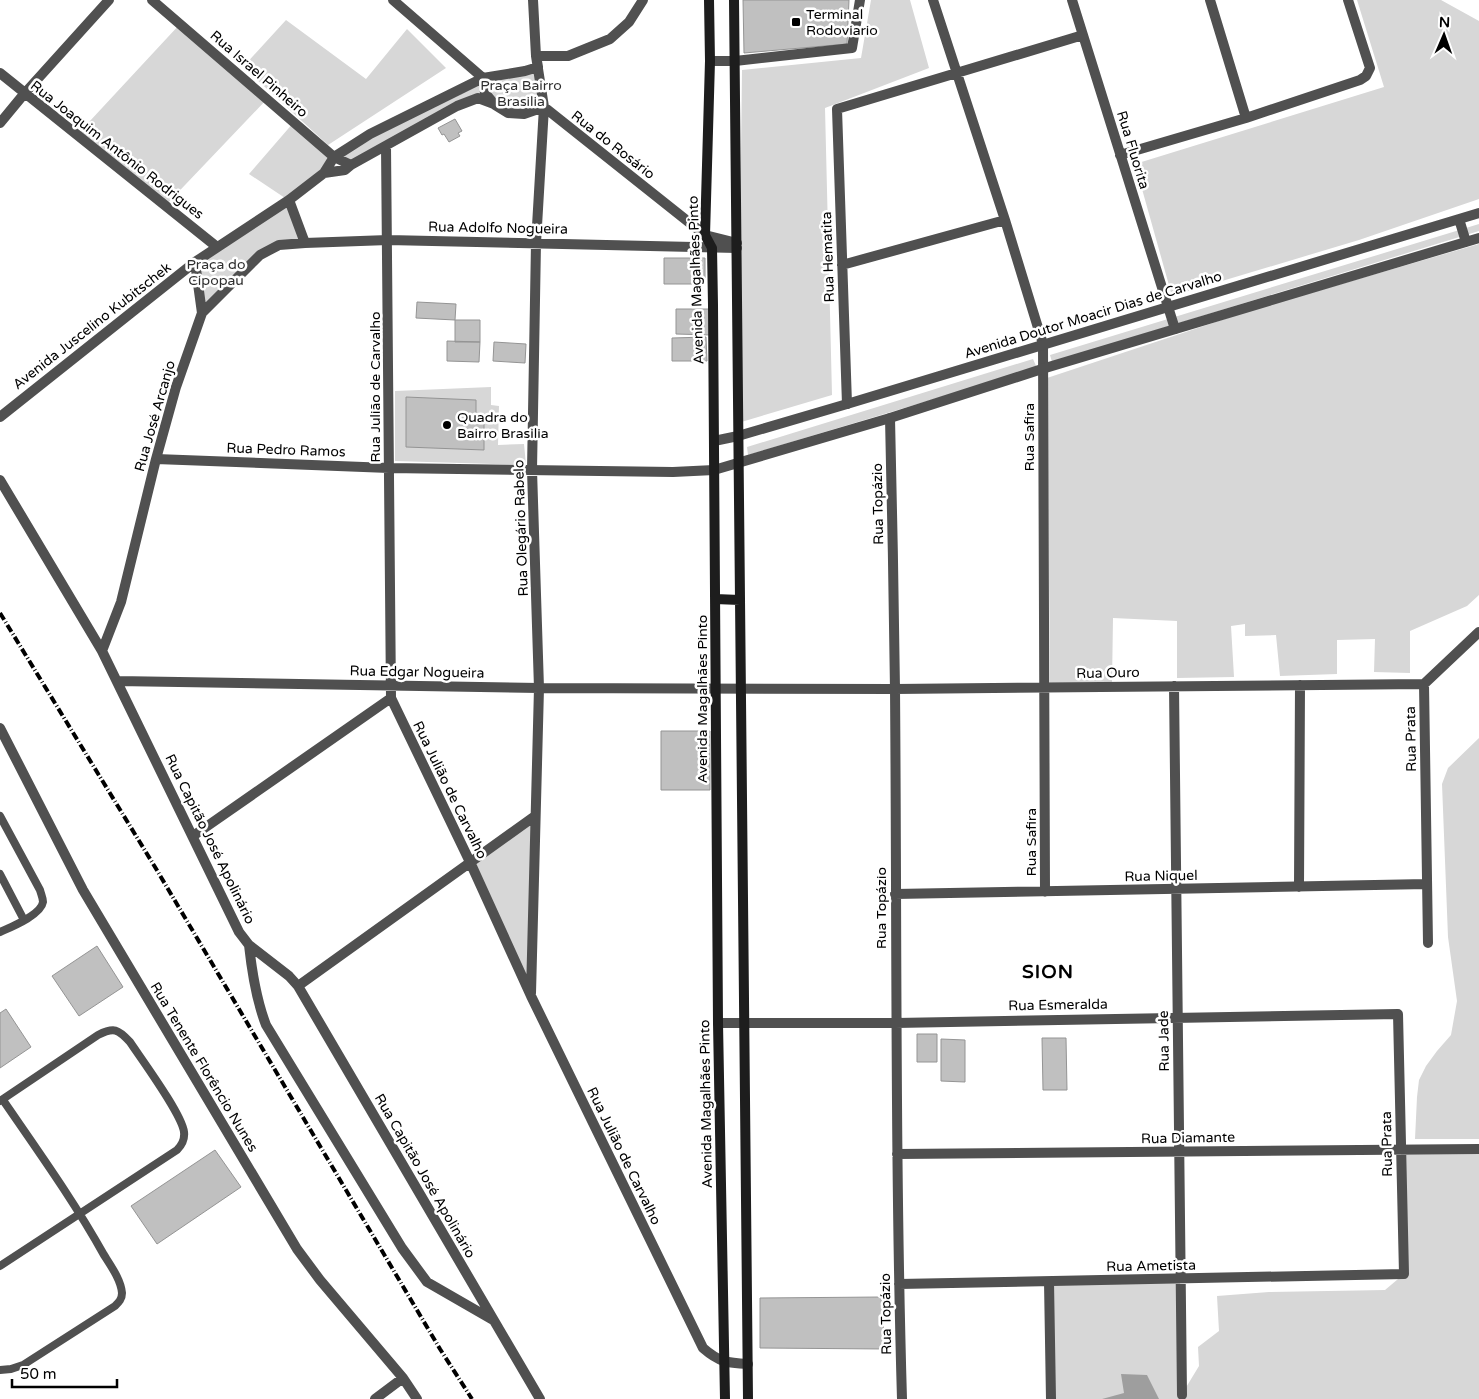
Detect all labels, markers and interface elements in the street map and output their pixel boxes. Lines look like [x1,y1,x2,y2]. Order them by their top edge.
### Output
place label: Terminal Rodoviario [806,6,878,39]
north arrow [1419,10,1469,60]
text: N [1439,14,1450,31]
marker: Terminal Rodoviario [790,16,802,28]
street label: Rua Israel Pinheiro [207,27,311,121]
street label: Rua Joaquim Antônio Rodrigues [27,77,207,223]
park label: Praça Bairro Brasilia [480,77,562,110]
street label: Rua do Rosário [568,107,658,183]
street label: Rua Fluorita [1113,109,1153,191]
street label: Avenida Magalhães Pinto [685,195,707,365]
street label: Rua Hematita [818,211,838,303]
street label: Rua Adolfo Nogueira [428,218,568,238]
park label: Praça do Cipopau [187,256,245,289]
street label: Avenida Juscelino Kubitschek [9,259,175,393]
street label: Avenida Doutor Moacir Dias de Carvalho [962,268,1224,362]
street label: Rua Julião de Carvalho [367,311,384,463]
street label: Rua José Arcanjo [131,358,179,474]
street label: Rua Safira [1021,403,1038,471]
place label: Quadra do Bairro Brasilia [457,409,549,442]
marker: Quadra do Bairro Brasilia [441,419,453,431]
street label: Rua Pedro Ramos [226,439,346,461]
street label: Rua Olegário Rabelo [510,459,532,597]
street label: Rua Topázio [869,463,887,545]
street label: Avenida Magalhães Pinto [694,615,711,783]
street label: Rua Edgar Nogueira [349,662,485,682]
street label: Rua Ouro [1076,664,1140,682]
street label: Rua Prata [1402,706,1420,772]
street label: Rua Julião de Carvalho [409,718,491,862]
street label: Rua Capitão José Apolinário [161,751,259,927]
street label: Rua Safira [1023,808,1040,876]
street label: Rua Topázio [873,867,890,949]
street label: Rua Niquel [1124,867,1198,885]
district label: SION [1022,961,1074,983]
street label: Rua Tenente Florêncio Nunes [146,979,262,1155]
street label: Rua Esmeralda [1008,996,1108,1014]
street label: Rua Jade [1155,1010,1173,1072]
street label: Avenida Magalhães Pinto [696,1020,716,1188]
street label: Rua Julião de Carvalho [583,1084,665,1228]
street label: Rua Capitão José Apolinário [371,1091,479,1261]
street label: Rua Prata [1378,1111,1396,1177]
street label: Rua Diamante [1141,1129,1235,1147]
street label: Rua Ametista [1106,1257,1196,1275]
street label: Rua Topázio [877,1273,895,1355]
scale bar [12,1356,118,1388]
text: 50 m [20,1365,57,1383]

